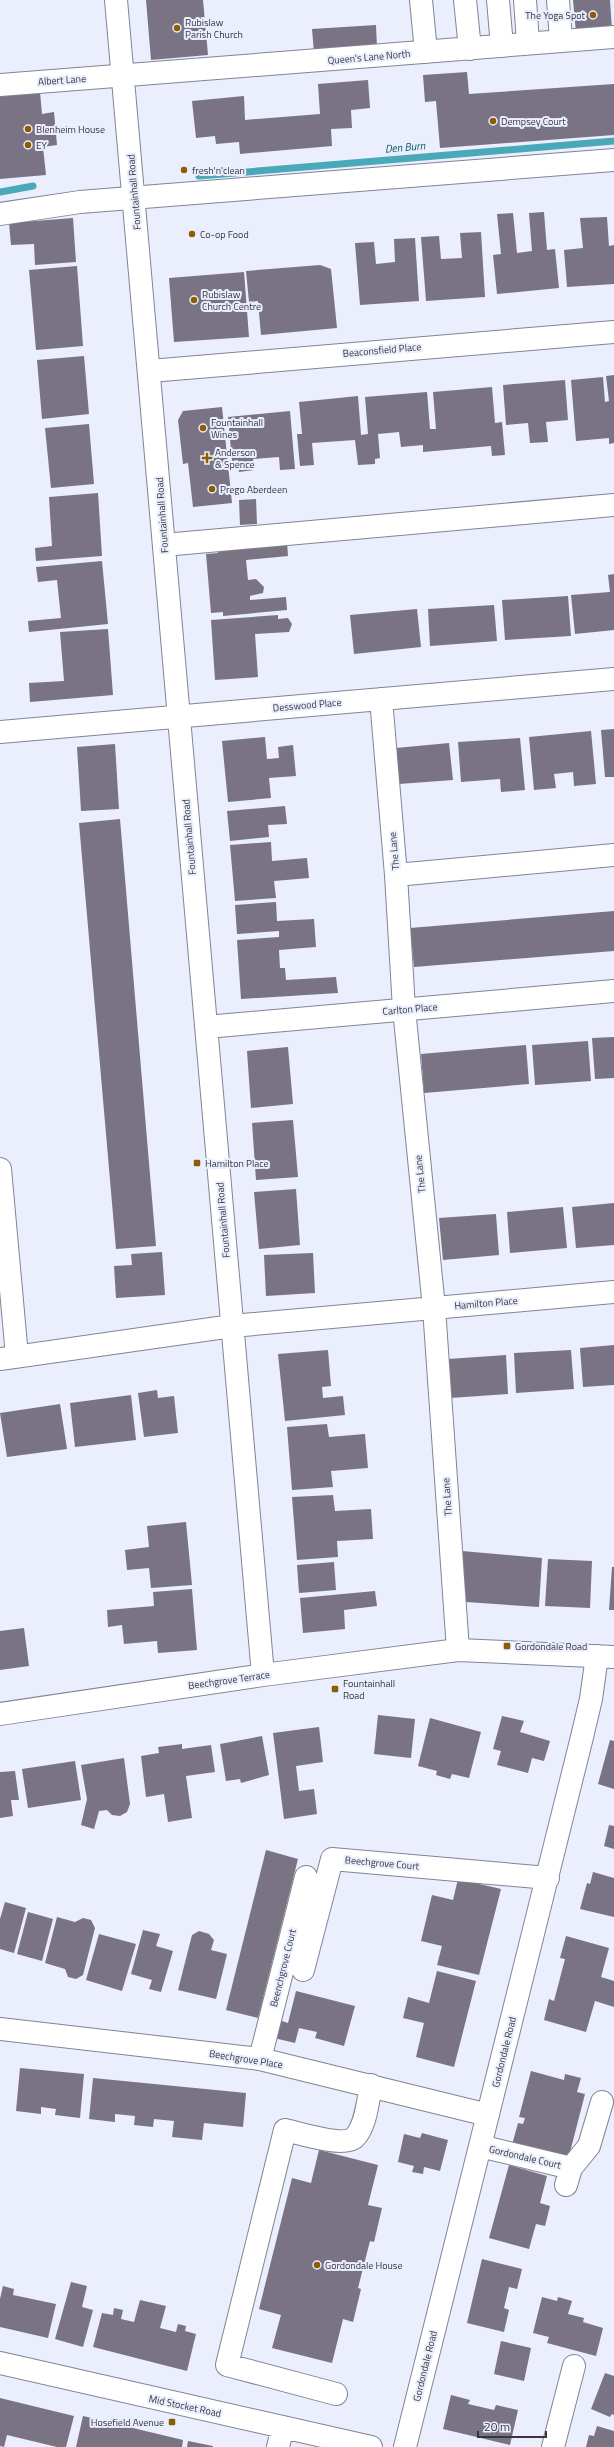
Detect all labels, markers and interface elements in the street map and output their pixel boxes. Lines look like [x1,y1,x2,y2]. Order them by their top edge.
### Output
place label: The Yoga Spot [525,8,585,23]
marker: The Yoga Spot [588,10,598,20]
place label: Rubislaw Parish Church [185,15,243,42]
marker: Rubislaw Parish Church [172,23,182,33]
street label: Queen's Lane North [327,46,411,68]
street label: Albert Lane [38,71,86,89]
place label: Dempsey Court [501,114,566,129]
marker: Dempsey Court [488,116,498,126]
place label: Blenheim House [36,122,105,137]
marker: Blenheim House [23,124,33,134]
water label: Den Burn [384,137,426,157]
place label: EY [36,138,48,153]
marker: EY [23,140,33,150]
street label: Fountainhall Road [123,154,145,230]
place label: fresh'n'clean [192,163,245,178]
marker: fresh'n'clean [179,165,189,175]
place label: Co-op Food [200,227,249,242]
marker: Co-op Food [187,229,197,239]
place label: Rubislaw Church Centre [202,287,261,314]
marker: Rubislaw Church Centre [189,295,199,305]
street label: Beaconsfield Place [342,339,422,361]
place label: Fountainhall Wines [211,415,263,442]
marker: Fountainhall Wines [198,423,208,433]
place label: Anderson & Spence [215,445,255,472]
marker: Anderson & Spence [202,453,212,463]
street label: Fountainhall Road [152,477,172,553]
place label: Prego Aberdeen [220,482,287,497]
marker: Prego Aberdeen [207,484,217,494]
street label: Desswood Place [272,695,342,715]
street label: Fountainhall Road [178,799,200,875]
street label: The Lane [385,831,403,871]
street label: Carlton Place [382,999,438,1019]
street label: The Lane [411,1154,429,1194]
place label: Hamilton Place [205,1156,269,1171]
marker: Hamilton Place [192,1158,202,1168]
street label: Fountainhall Road [212,1182,234,1258]
street label: Hamilton Place [454,1293,518,1313]
street label: The Lane [438,1477,456,1517]
place label: Gordondale Road [515,1639,587,1654]
marker: Gordondale Road [502,1641,512,1651]
street label: Beechgrove Terrace [187,1667,271,1693]
place label: Fountainhall Road [343,1676,395,1703]
marker: Fountainhall Road [330,1684,340,1694]
street label: Beechgrove Court [344,1852,420,1874]
street label: Beenchgrove Court [266,1927,300,2009]
street label: Gordondale Road [488,2015,520,2089]
street label: Beechgrove Place [208,2046,284,2072]
street label: Gordondale Court [488,2141,563,2173]
place label: Gordondale House [325,2258,403,2273]
marker: Gordondale House [312,2260,322,2270]
street label: Gordondale Road [409,2329,441,2403]
street label: Mid Stocket Road [147,2391,223,2421]
scale bar [478,2413,546,2439]
place label: Hosefield Avenue [91,2415,164,2430]
marker: Hosefield Avenue [167,2417,177,2427]
text: 20 m [484,2417,510,2436]

